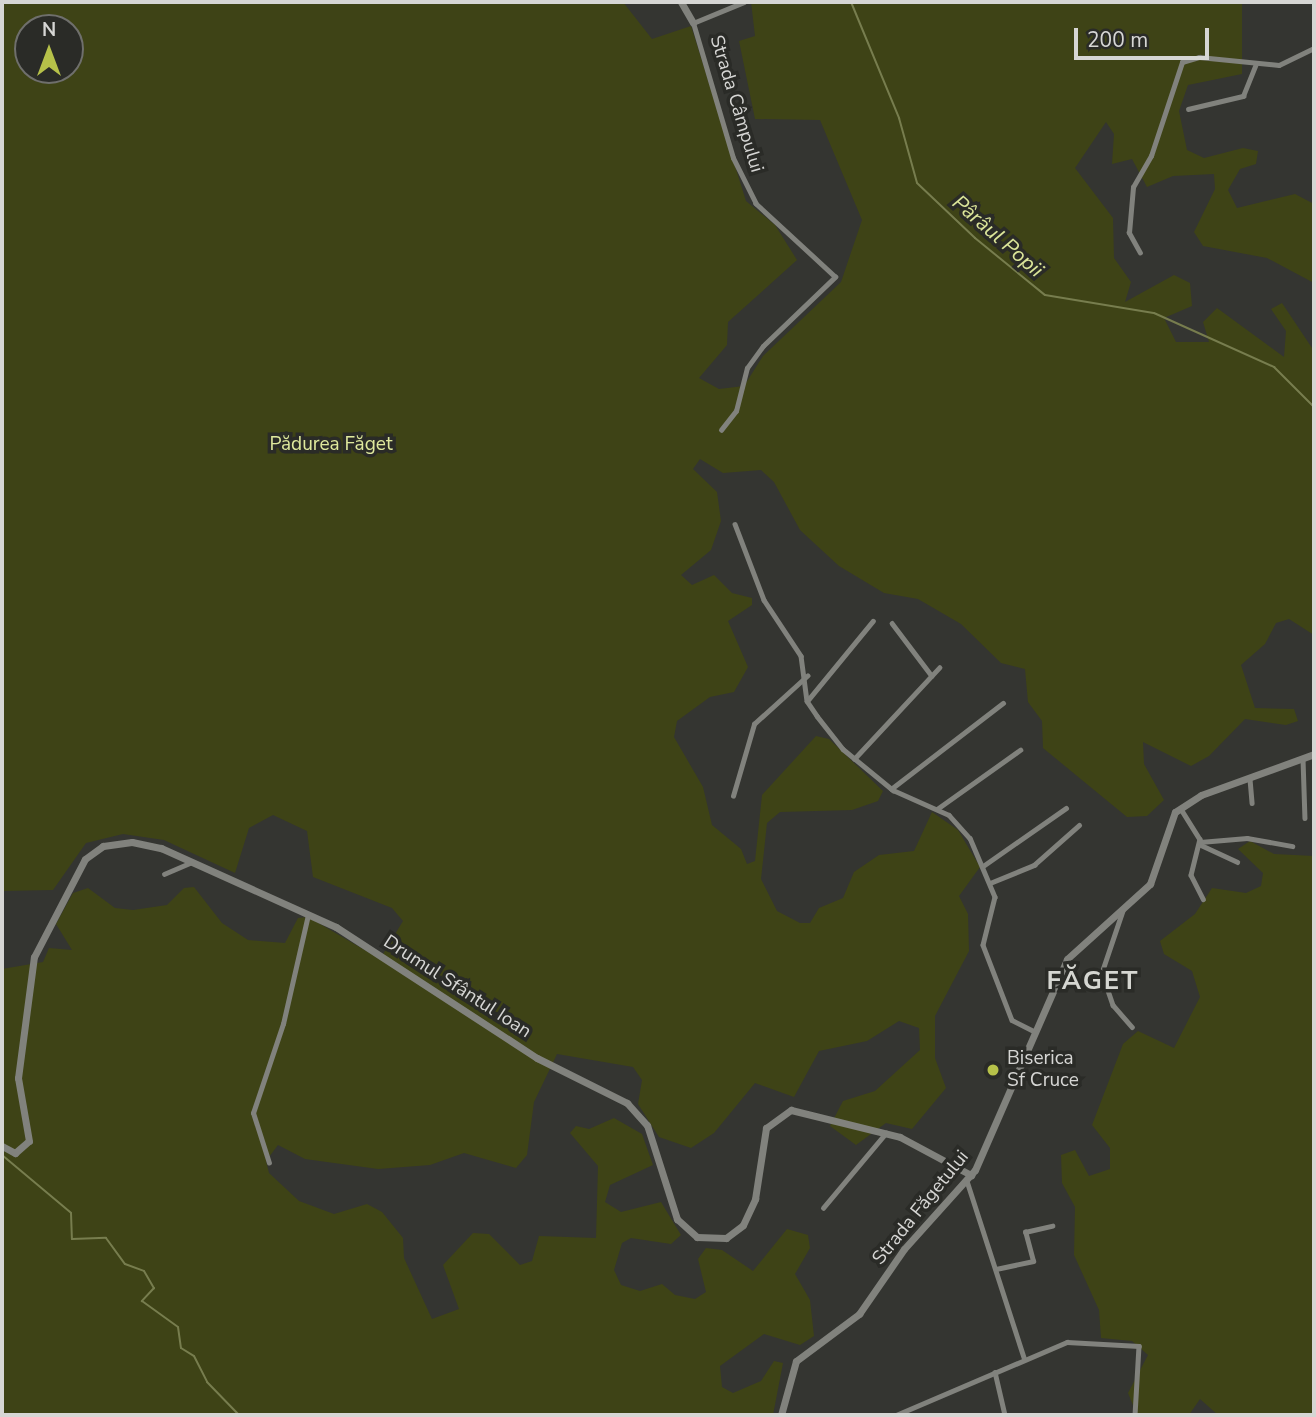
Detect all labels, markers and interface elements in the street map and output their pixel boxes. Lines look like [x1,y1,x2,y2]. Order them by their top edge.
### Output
north arrow [14,14,84,84]
scale bar [1078,14,1213,58]
text: N [42,17,56,43]
text: 200 m [1087,26,1148,54]
street label: Strada Câmpului [704,33,768,175]
water label: Pârâul Popii [947,190,1049,282]
park label: Pădurea Făget [269,434,393,456]
street label: Drumul Sfântul Ioan [379,931,535,1043]
district label: FĂGET [1047,965,1139,997]
place label: Biserica Sf Cruce [1007,1048,1079,1092]
marker: Biserica Sf Cruce [985,1062,1001,1078]
street label: Strada Făgetului [868,1146,974,1270]

